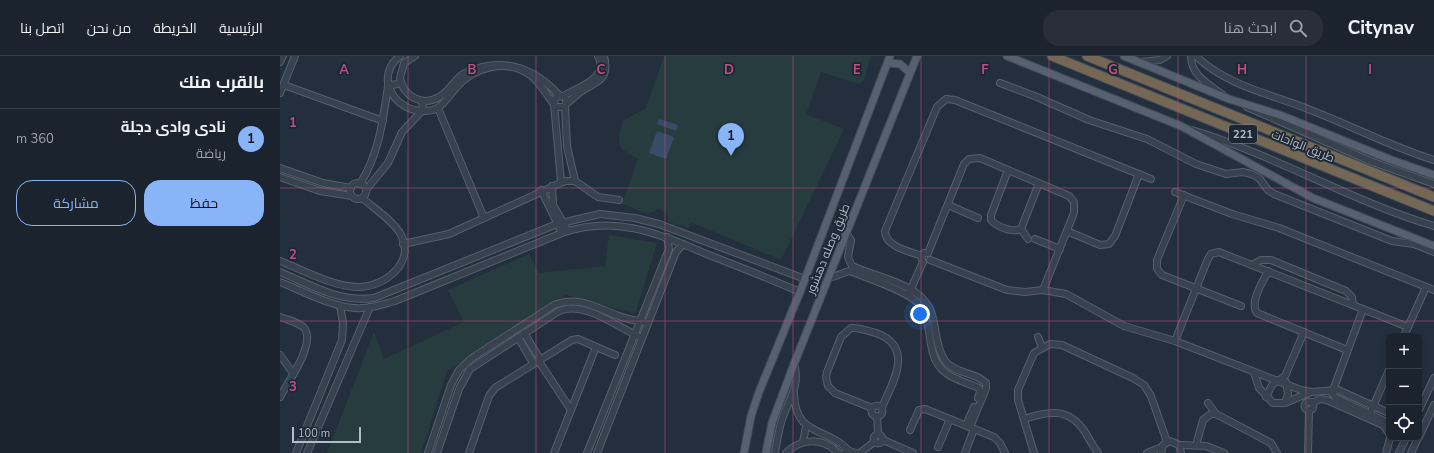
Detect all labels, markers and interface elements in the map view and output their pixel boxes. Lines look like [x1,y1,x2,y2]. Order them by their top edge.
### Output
search box [1043,10,1323,46]
text: Citynav [1347,15,1414,41]
icon: search [1287,17,1309,39]
text: ابحث هنا [1223,18,1277,38]
text: اتصل بنا [20,19,65,38]
text: من نحن [87,19,131,38]
text: الخريطة [153,19,197,38]
text: الرئيسية [219,19,263,38]
text: A [339,61,349,79]
text: B [468,61,477,79]
text: C [597,61,606,79]
text: D [724,61,734,79]
text: E [853,61,861,79]
text: F [981,61,989,79]
text: G [1108,61,1118,79]
text: H [1237,61,1247,79]
text: I [1368,61,1372,79]
text: بالقرب منك [179,71,264,94]
text: 1 [289,114,297,132]
text: نادى وادى دجلة [121,117,226,137]
pin: 1 [718,123,744,156]
road number: 221 [1229,125,1257,143]
street label: طريق الواحات [1269,126,1337,166]
text: 360 m [16,130,54,148]
text: 1 [247,130,255,148]
text: رياضة [196,145,226,163]
button: مشاركة [16,180,136,226]
button: حفظ [144,180,264,226]
street label: طريق وصله دهشور [802,201,853,298]
text: 2 [289,246,297,264]
your location [910,304,930,324]
map controls [1386,333,1422,441]
button: + [1386,333,1422,369]
button: − [1386,369,1422,405]
text: 3 [289,378,297,396]
button: locate [1386,405,1422,441]
scale bar [292,425,361,444]
text: 100 m [298,426,330,441]

